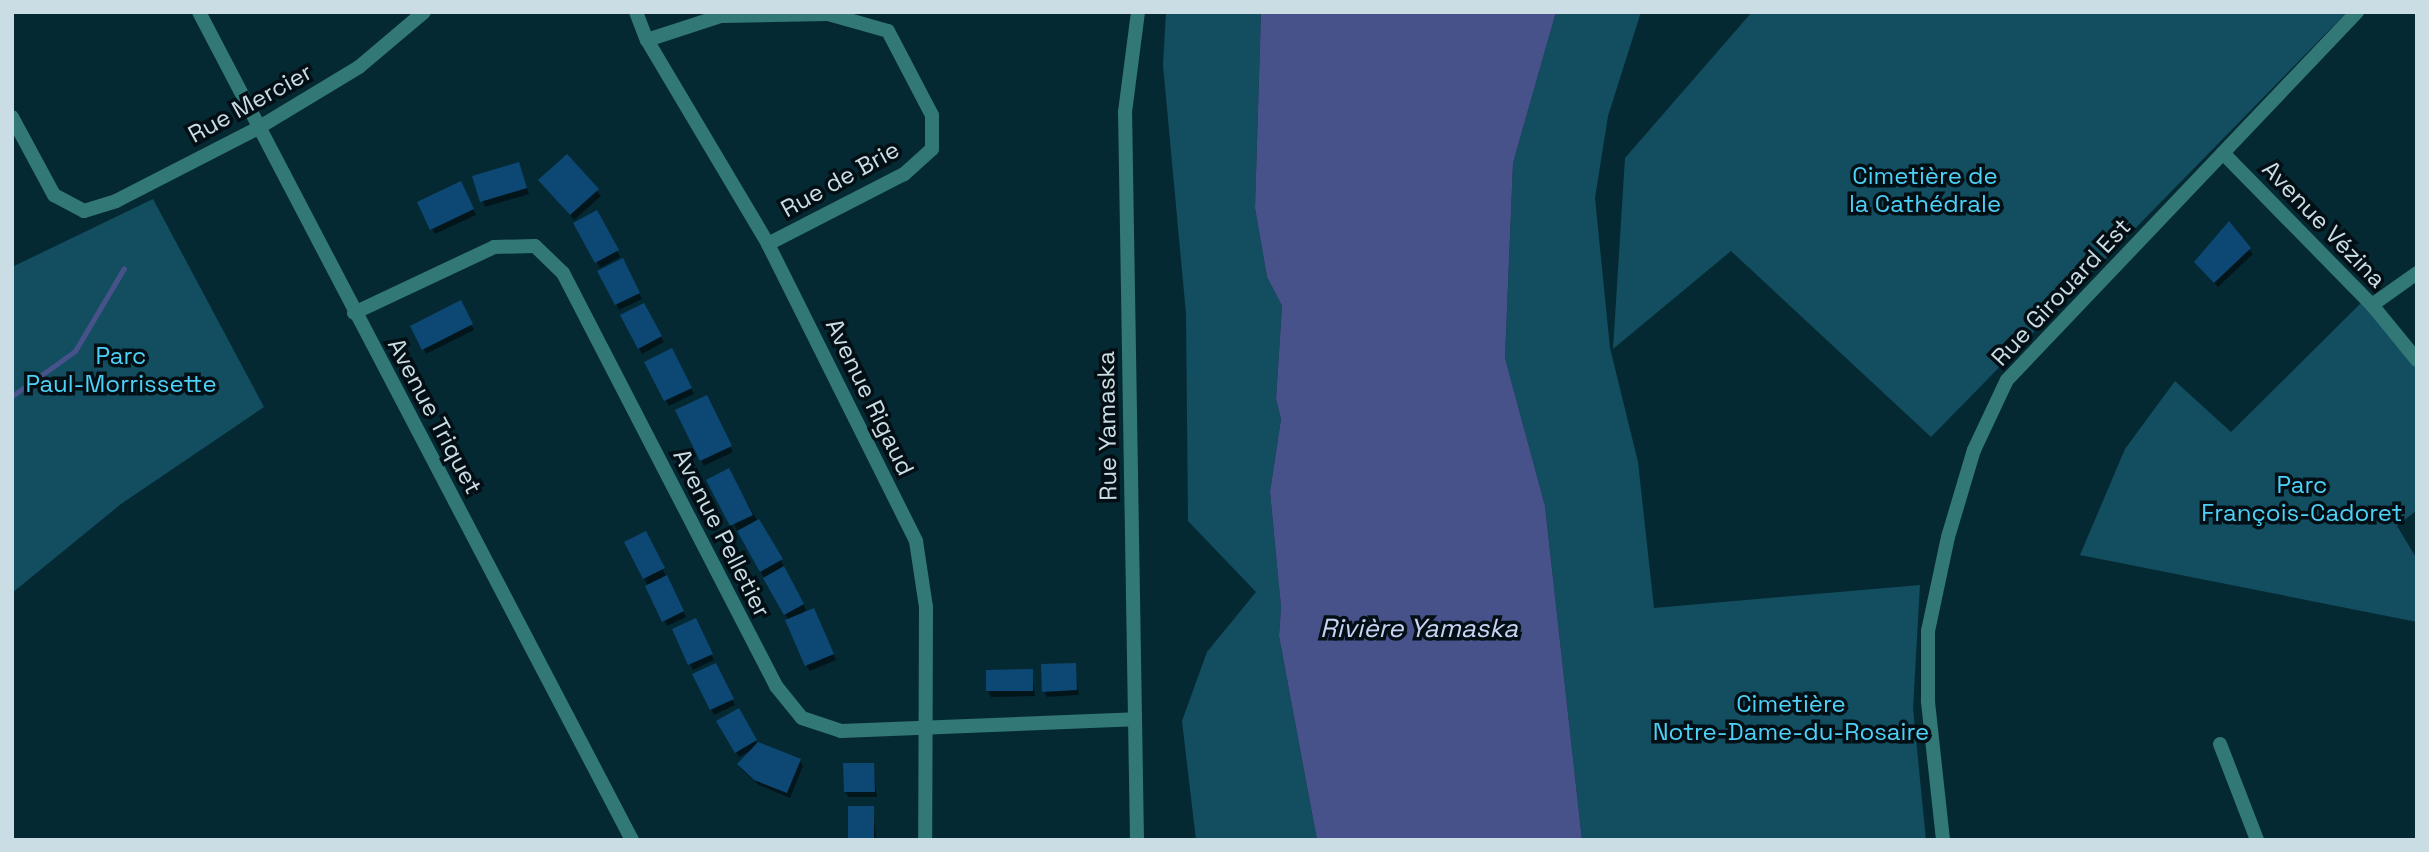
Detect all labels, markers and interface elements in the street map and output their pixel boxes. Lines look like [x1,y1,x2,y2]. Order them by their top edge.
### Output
street label: Rue Mercier [183,57,317,149]
street label: Rue de Brie [776,135,904,223]
street label: Avenue Vézina [2256,154,2392,294]
park label: Cimetière de la Cathédrale [1849,162,2001,218]
street label: Rue Girouard Est [1985,212,2137,372]
street label: Avenue Rigaud [820,314,920,480]
street label: Avenue Triquet [382,333,488,499]
park label: Parc Paul-Morrissette [25,342,217,398]
street label: Rue Yamaska [1091,351,1123,501]
street label: Avenue Pelletier [667,444,777,622]
park label: Parc François-Cadoret [2201,471,2403,527]
water label: Rivière Yamaska [1320,613,1518,645]
park label: Cimetière Notre-Dame-du-Rosaire [1653,690,1929,746]

